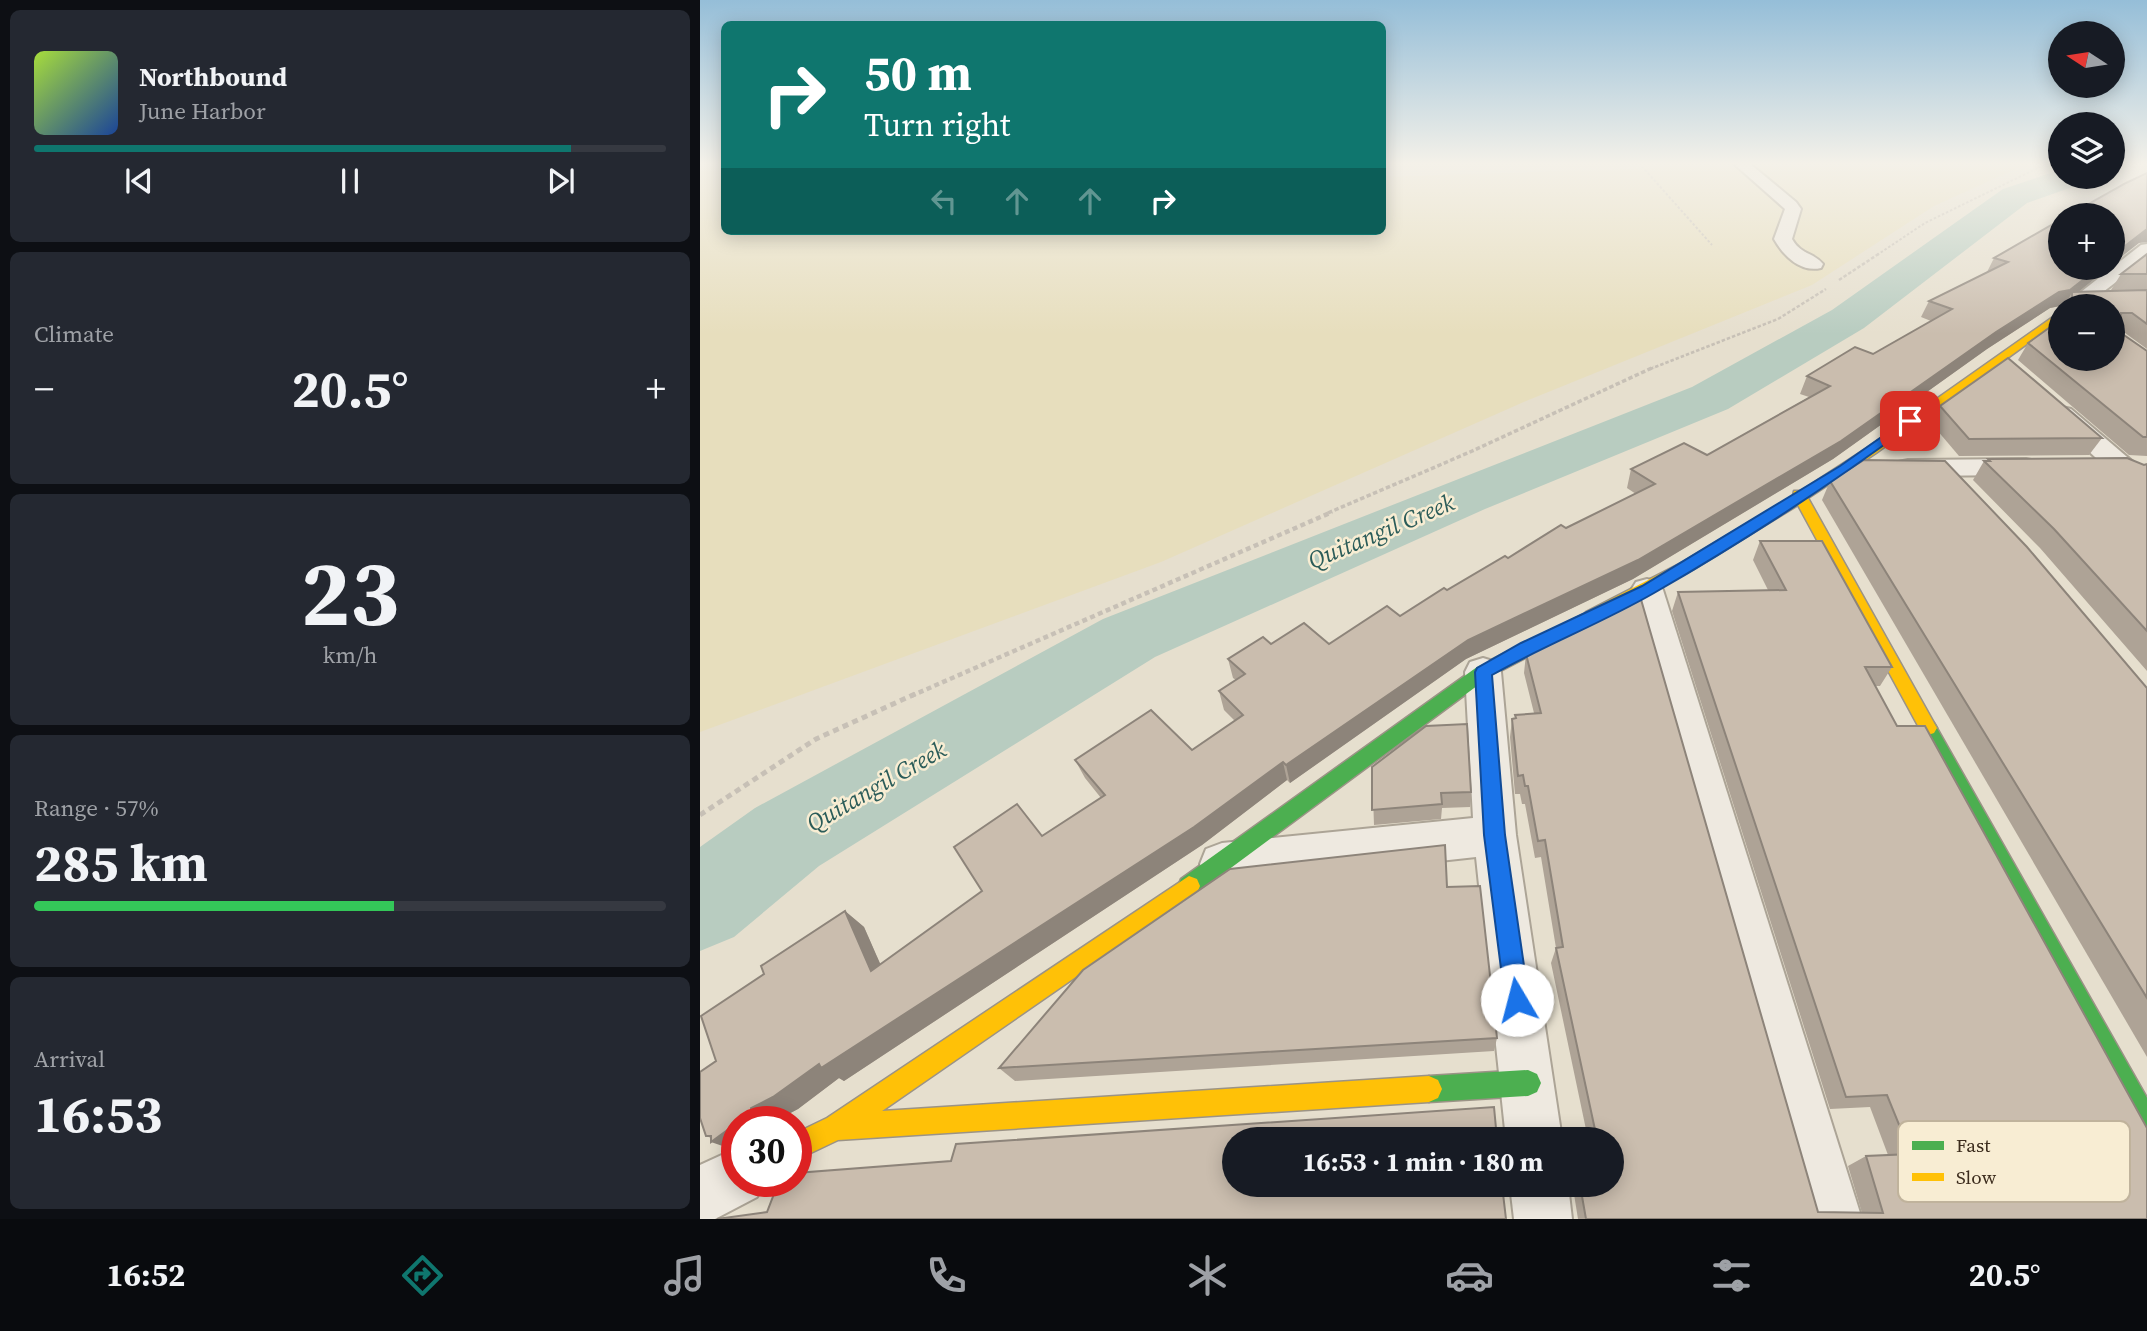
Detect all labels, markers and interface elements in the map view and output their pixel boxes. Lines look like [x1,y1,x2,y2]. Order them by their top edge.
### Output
north arrow [2048,21,2124,98]
map controls [2048,21,2125,371]
text: 50 m [864,39,972,106]
icon: right [749,49,840,140]
text: Northbound [139,59,287,95]
text: June Harbor [139,95,266,127]
text: Turn right [864,103,1010,147]
button: layers [2048,112,2125,189]
icon: previous [120,162,158,200]
icon: pause [331,162,369,200]
icon: next [542,162,580,200]
icon: left [925,182,963,220]
icon: ahead [998,182,1036,220]
icon: ahead [1071,182,1109,220]
icon: right [1144,182,1182,220]
button: + [2048,203,2125,280]
button: − [2048,294,2125,371]
text: Climate [34,318,114,350]
text: 20.5° [291,353,409,424]
text: − [34,363,54,415]
text: + [646,363,666,415]
pin [1880,391,1940,451]
icon: arrive [1891,402,1929,440]
water label: Quitangil Creek [1303,485,1460,577]
text: 23 [301,531,399,655]
text: km/h [323,639,377,671]
water label: Quitangil Creek [800,732,952,839]
text: Range · 57% [34,792,159,824]
text: 285 km [34,827,208,898]
position arrow [1480,963,1554,1037]
text: Arrival [34,1043,105,1075]
text: 16:53 [34,1078,162,1149]
speed limit sign: 30 [721,1106,812,1197]
legend [1898,1121,2130,1202]
text: Fast [1956,1132,1991,1158]
text: 16:53 · 1 min · 180 m [1303,1144,1543,1180]
text: Slow [1956,1164,1997,1190]
icon: directions [398,1251,447,1300]
icon: music [660,1251,709,1300]
icon: phone [922,1251,971,1300]
icon: climate [1183,1251,1232,1300]
icon: car [1445,1251,1494,1300]
icon: filters [1707,1251,1756,1300]
text: 16:52 [106,1253,185,1297]
text: 20.5° [1968,1253,2041,1297]

